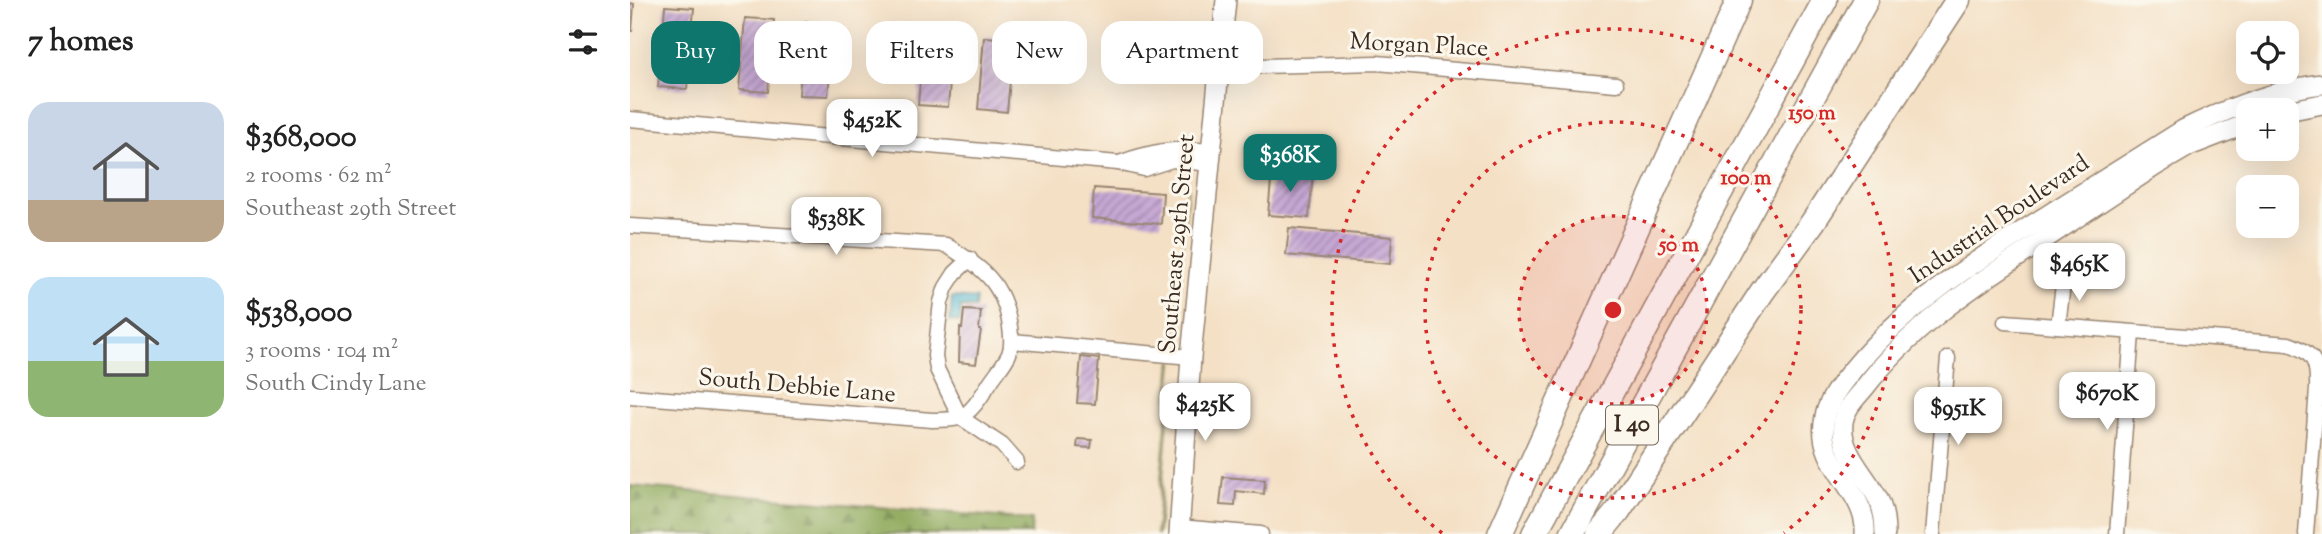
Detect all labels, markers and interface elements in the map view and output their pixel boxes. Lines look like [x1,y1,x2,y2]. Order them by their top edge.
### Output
text: 7 homes [28,21,133,64]
chip: Buy [651,21,740,84]
chip: Rent [754,21,852,84]
chip: Filters [866,21,978,84]
chip: New [992,21,1087,84]
chip: Apartment [1101,21,1263,84]
map controls [2236,21,2299,238]
button: locate [2236,21,2299,84]
icon: filters [564,23,602,61]
street label: Morgan Place [1349,25,1489,67]
button: + [2236,98,2299,161]
text: 150 m [1788,99,1836,129]
pin: $452K [823,100,921,159]
text: $452K [842,105,902,138]
text: $368,000 [245,117,357,160]
icon: home [84,130,168,214]
street label: Southeast 29th Street [1151,133,1205,355]
pin: $368K [1241,134,1339,194]
text: $368K [1260,140,1320,173]
street label: Industrial Boulevard [1903,147,2097,293]
text: 2 rooms · 62 m² [245,160,392,193]
text: 100 m [1721,164,1772,194]
button: − [2236,175,2299,238]
text: Southeast 29th Street [245,193,456,226]
pin: $538K [787,198,885,257]
text: $538K [807,203,865,236]
text: 50 m [1657,231,1700,261]
pin: $465K [2030,244,2128,303]
text: $465K [2049,249,2109,282]
text: $538,000 [245,292,352,335]
centre of rings [1601,298,1625,322]
icon: home [84,305,168,389]
text: 3 rooms · 104 m² [245,335,399,368]
street label: South Debbie Lane [697,361,897,413]
text: South Cindy Lane [245,368,427,401]
pin: $670K [2058,372,2156,432]
text: $670K [2075,378,2139,411]
pin: $425K [1156,384,1254,443]
pin: $951K [1909,388,2007,447]
text: $425K [1175,389,1235,422]
text: $951K [1930,393,1986,426]
road number: I 40 [1606,406,1658,444]

